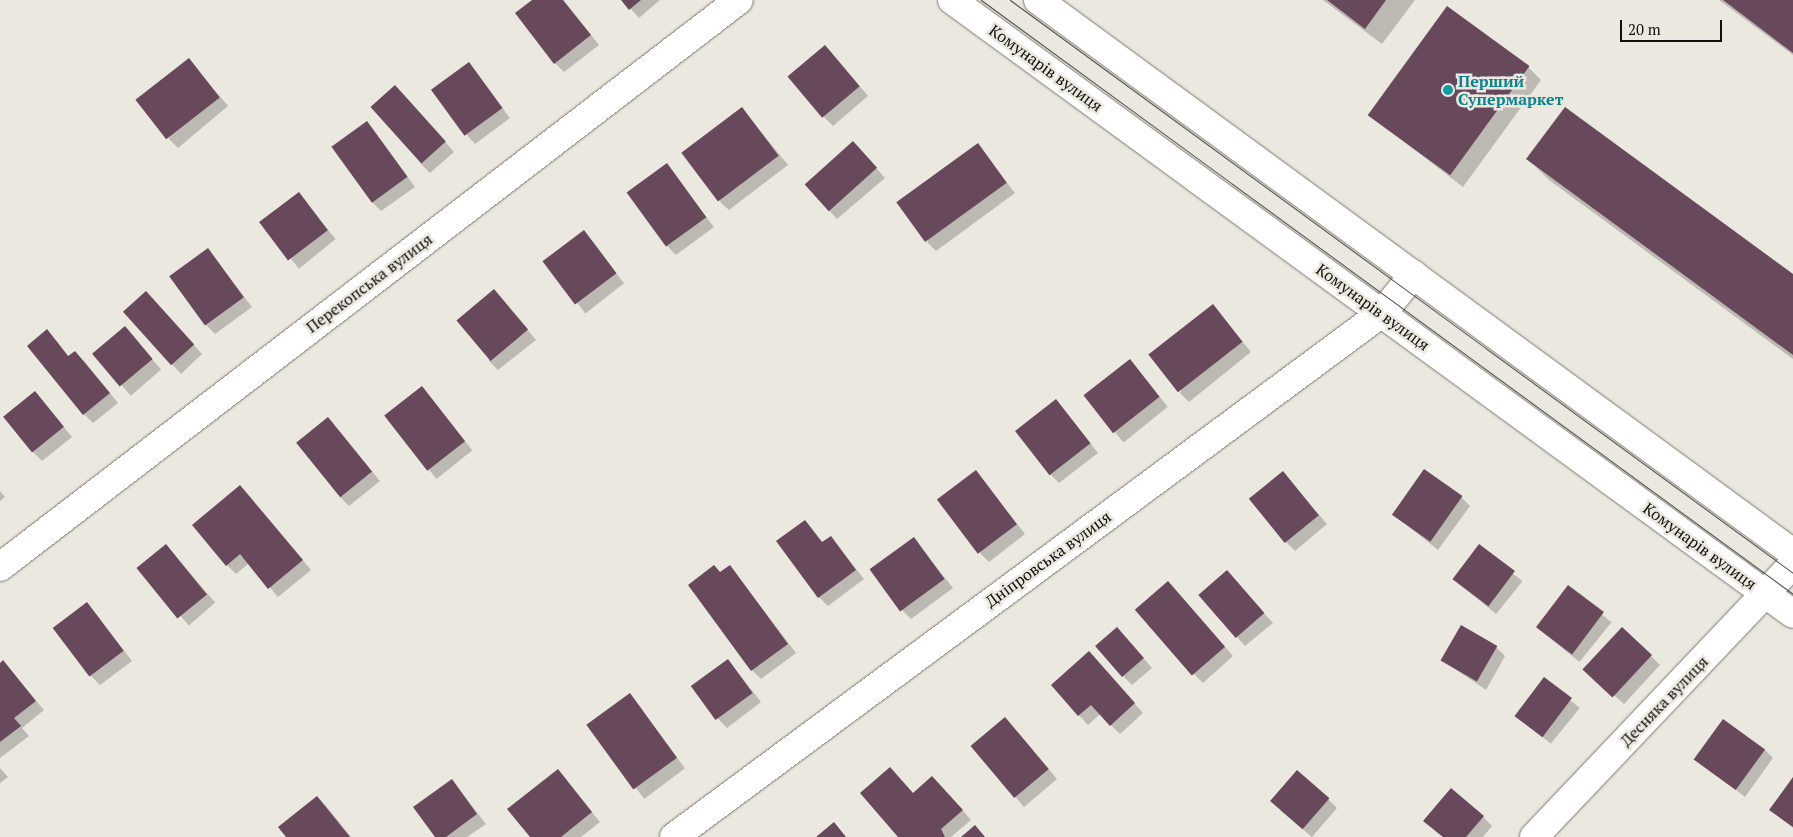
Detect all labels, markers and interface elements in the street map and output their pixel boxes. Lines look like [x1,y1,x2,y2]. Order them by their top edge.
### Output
scale bar [1623,10,1726,42]
text: 20 m [1628,19,1661,39]
street label: Комунарів вулиця [986,20,1106,116]
place label: Перший Супермаркет [1458,71,1563,109]
marker: Перший Супермаркет [1442,84,1454,96]
street label: Перекопська вулиця [302,229,436,337]
street label: Комунарів вулиця [1313,259,1433,355]
street label: Комунарів вулиця [1640,498,1760,594]
street label: Дніпровська вулиця [981,507,1115,611]
street label: Десняка вулиця [1616,652,1712,750]

